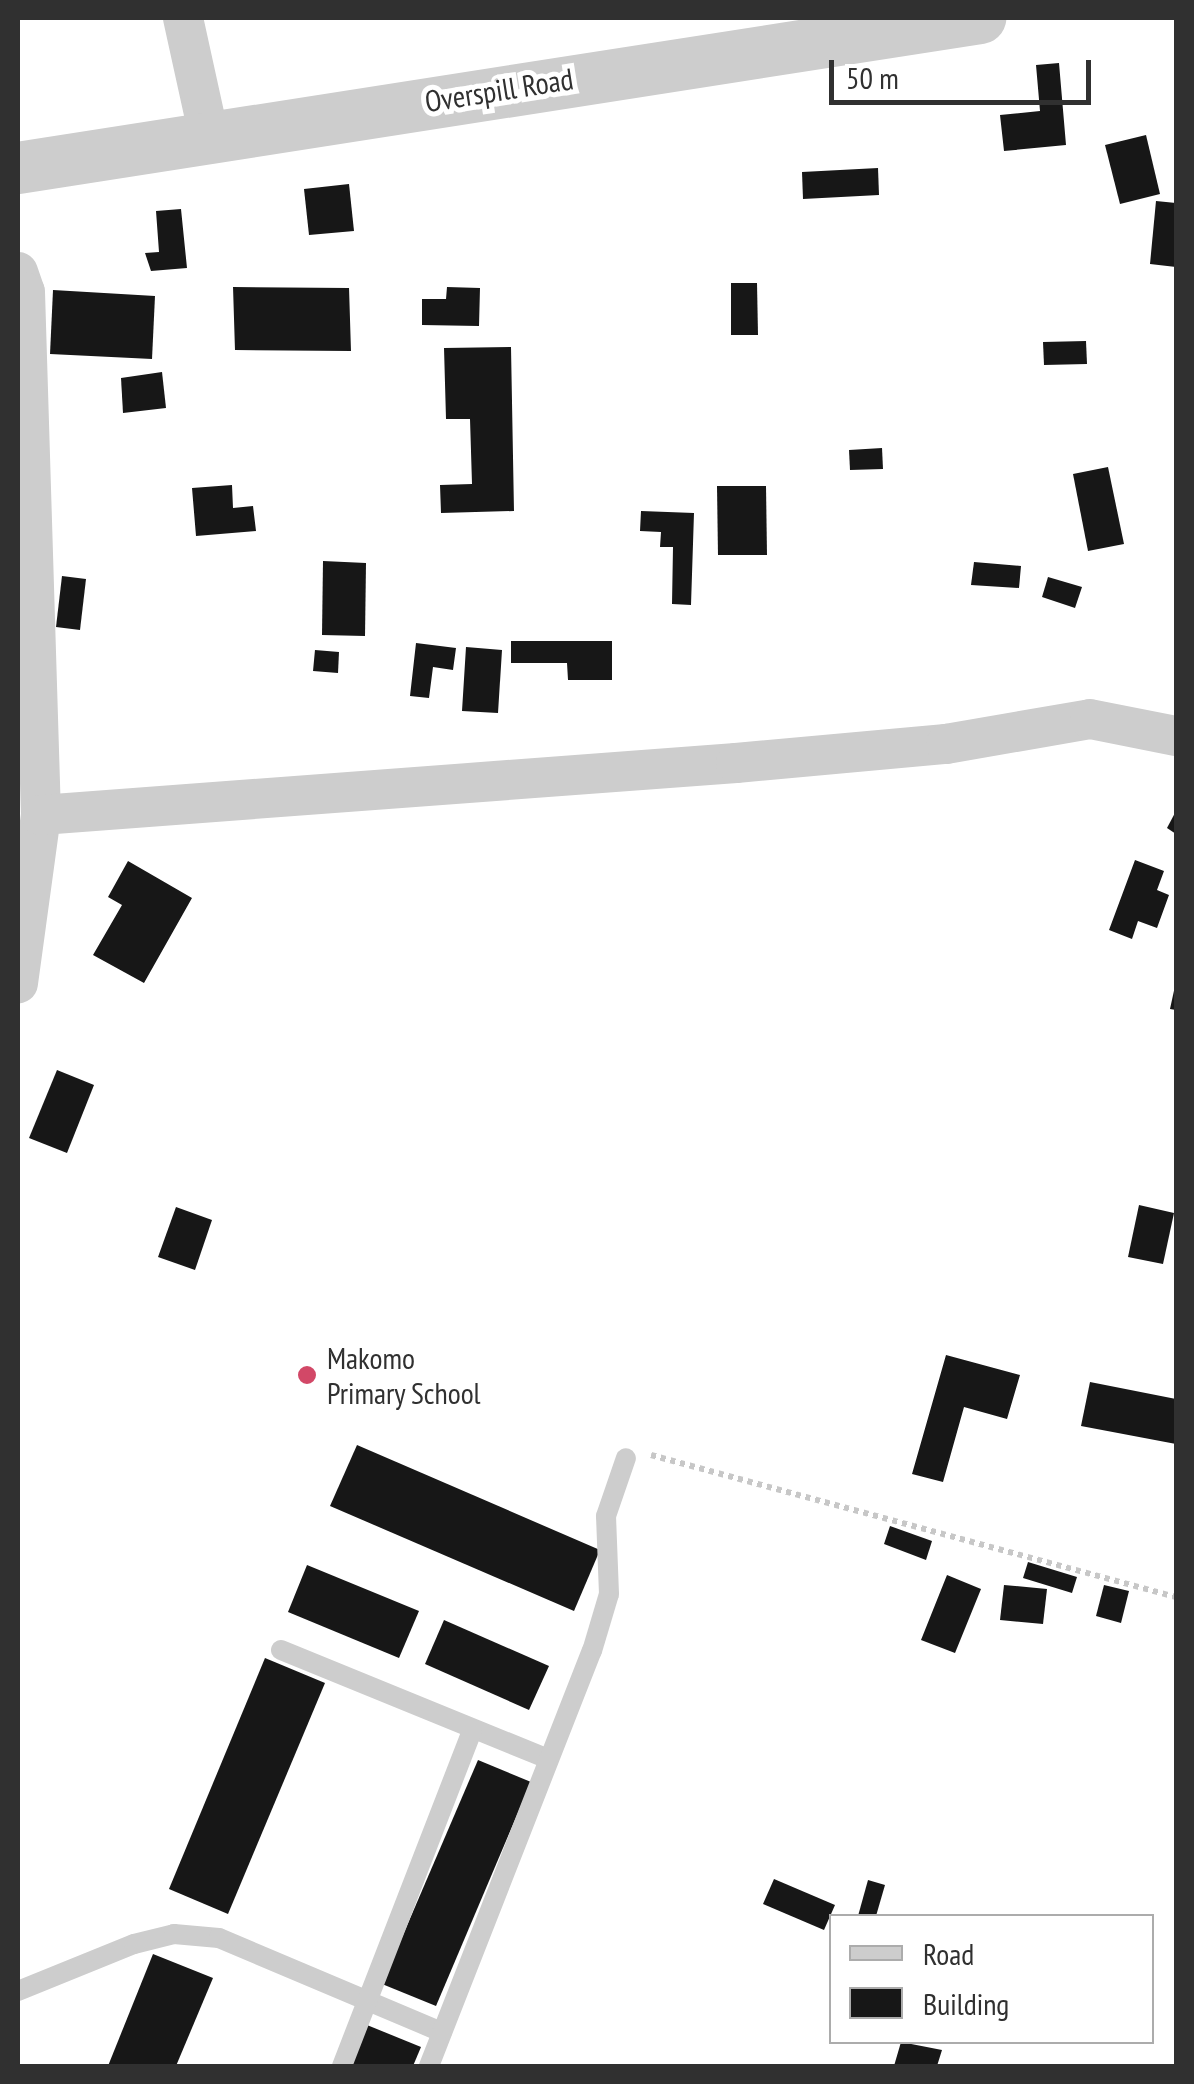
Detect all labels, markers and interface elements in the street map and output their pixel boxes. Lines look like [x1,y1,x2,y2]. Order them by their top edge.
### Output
scale bar [834,40,1096,102]
text: 50 m [846,58,899,97]
street label: Overspill Road [422,61,576,119]
place label: Makomo Primary School [327,1340,481,1410]
marker: Makomo Primary School [296,1364,318,1386]
legend [829,1914,1154,2044]
text: Road [923,1934,974,1973]
text: Building [923,1984,1009,2023]

